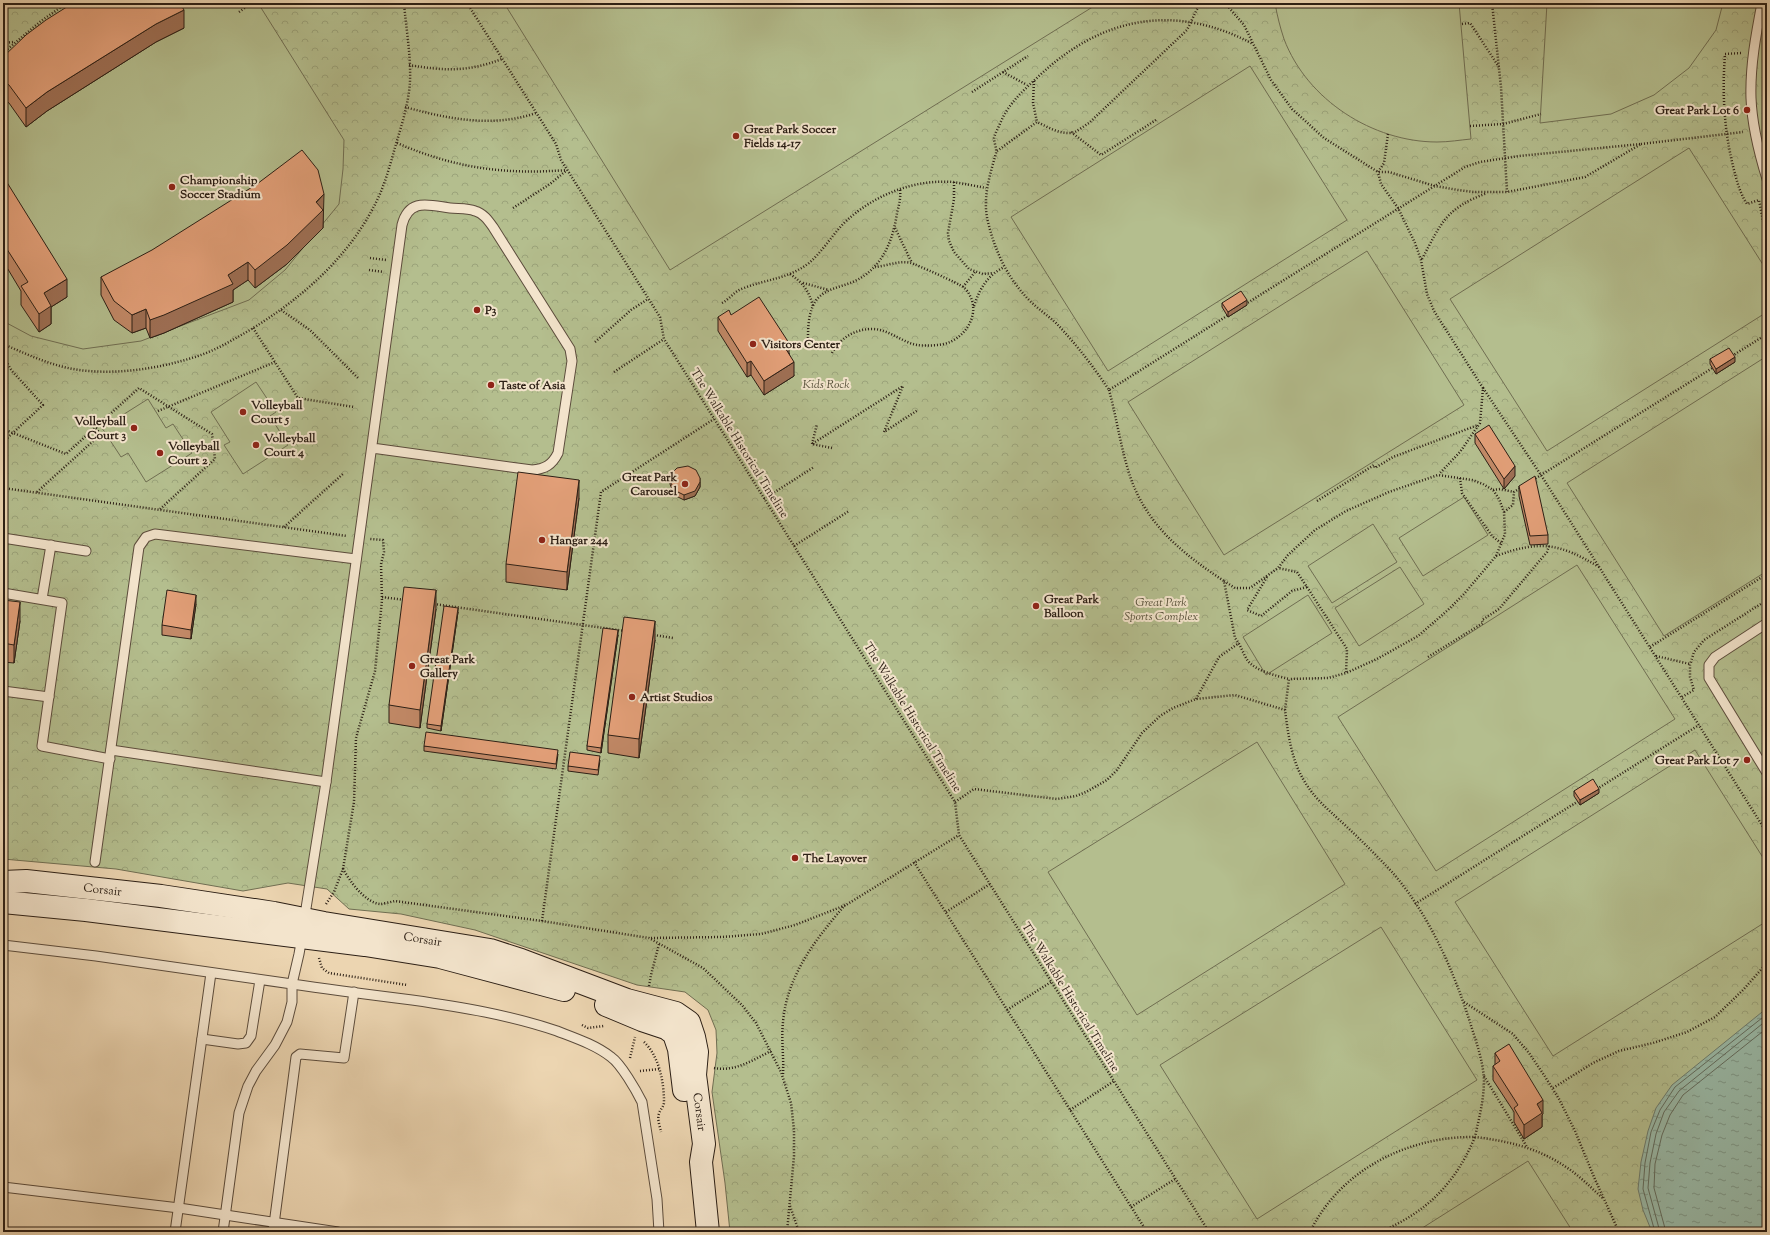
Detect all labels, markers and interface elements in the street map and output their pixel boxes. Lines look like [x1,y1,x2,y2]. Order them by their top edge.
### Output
place label: Great Park Lot 6 [1655,102,1739,120]
marker: Great Park Lot 6 [1742,105,1752,115]
place label: Great Park Soccer Fields 14-17 [743,121,837,153]
marker: Great Park Soccer Fields 14-17 [731,131,741,141]
place label: Championship Soccer Stadium [180,172,261,204]
marker: Championship Soccer Stadium [167,182,177,192]
place label: P3 [484,302,497,320]
marker: P3 [472,305,482,315]
place label: Visitors Center [760,336,840,354]
marker: Visitors Center [748,339,758,349]
street label: The Walkable Historical Timeline [685,365,793,522]
park label: Kids Rock [802,376,850,394]
place label: Taste of Asia [498,377,566,395]
marker: Taste of Asia [486,380,496,390]
place label: Volleyball Court 5 [250,397,303,429]
marker: Volleyball Court 5 [238,407,248,417]
place label: Volleyball Court 3 [73,413,127,445]
marker: Volleyball Court 3 [129,423,139,433]
place label: Volleyball Court 4 [263,430,316,462]
place label: Volleyball Court 2 [167,438,220,470]
marker: Volleyball Court 4 [251,440,261,450]
marker: Volleyball Court 2 [155,448,165,458]
place label: Great Park Carousel [622,469,678,501]
marker: Great Park Carousel [680,479,690,489]
place label: Hangar 244 [549,532,608,550]
marker: Hangar 244 [537,535,547,545]
place label: Great Park Balloon [1043,591,1099,623]
park label: Great Park Sports Complex [1124,594,1198,626]
marker: Great Park Balloon [1031,601,1041,611]
street label: The Walkable Historical Timeline [858,639,966,796]
place label: Great Park Gallery [420,651,475,683]
marker: Great Park Gallery [407,661,417,671]
place label: Artist Studios [639,689,713,707]
marker: Artist Studios [627,692,637,702]
place label: Great Park Lot 7 [1655,752,1740,770]
marker: Great Park Lot 7 [1742,755,1752,765]
place label: The Layover [802,850,868,868]
marker: The Layover [790,853,800,863]
street label: Corsair [82,879,123,902]
street label: The Walkable Historical Timeline [1016,919,1124,1076]
street label: Corsair [402,928,443,952]
street label: Corsair [687,1092,710,1133]

